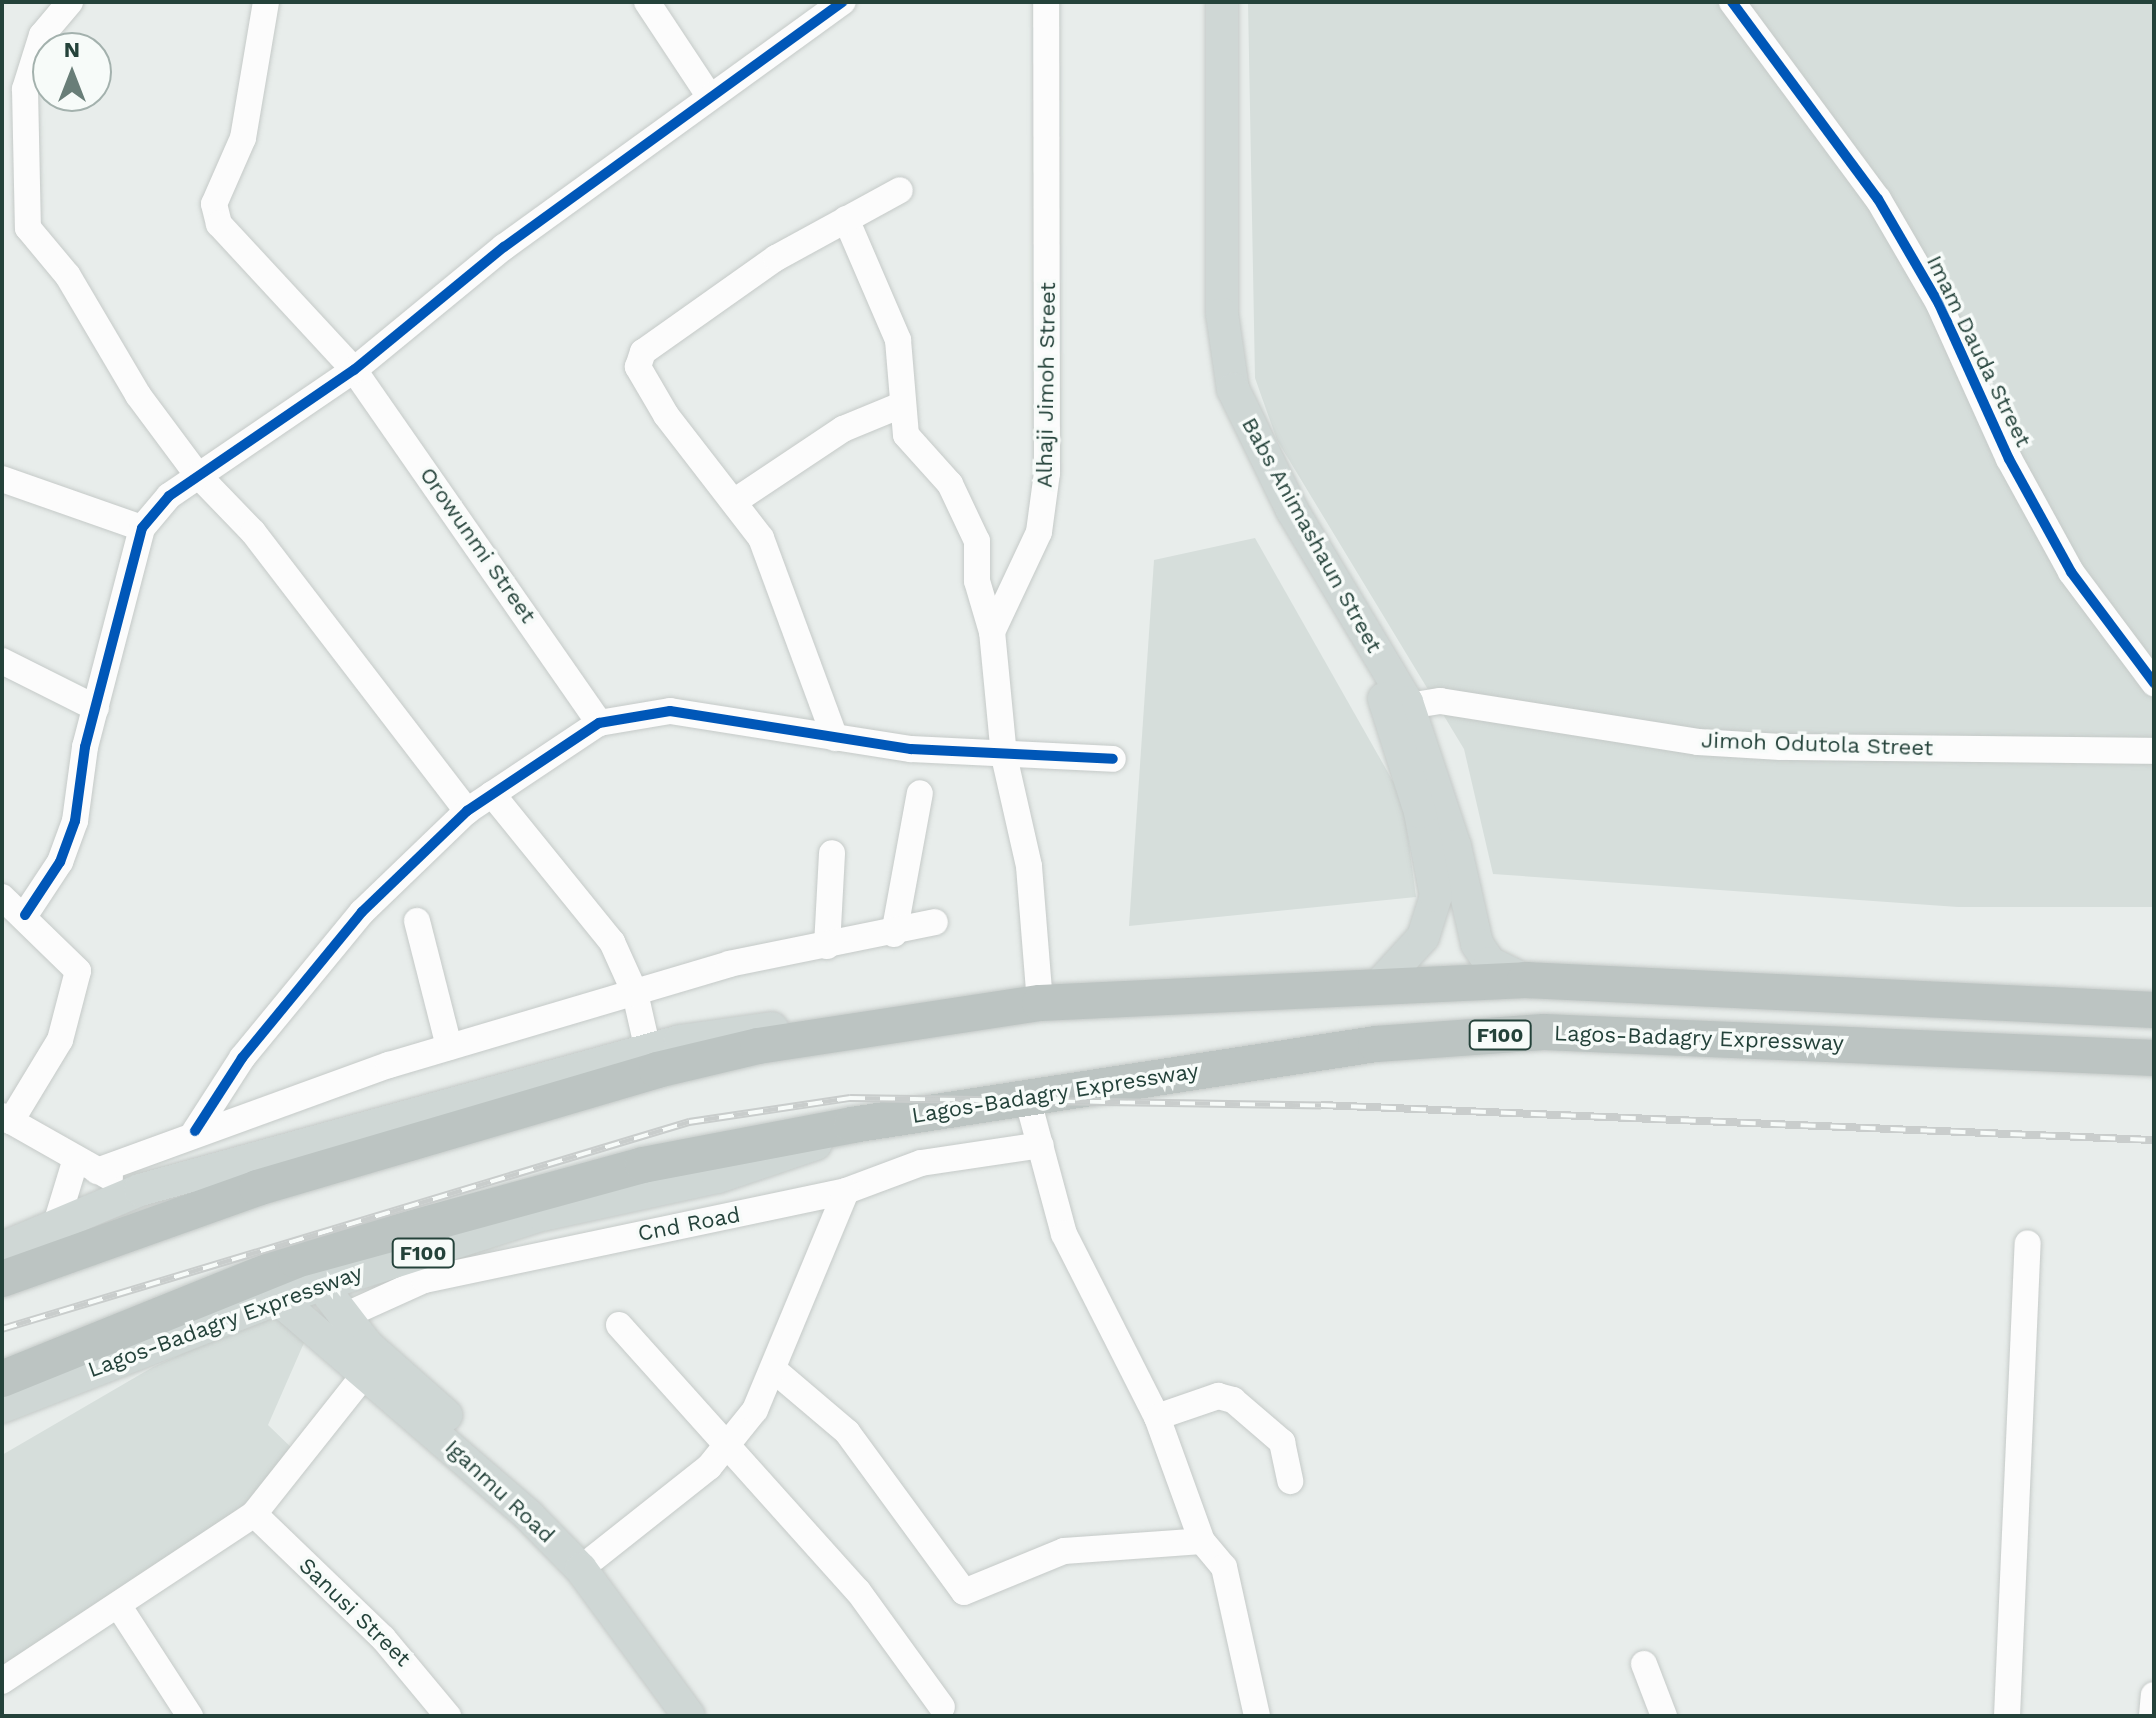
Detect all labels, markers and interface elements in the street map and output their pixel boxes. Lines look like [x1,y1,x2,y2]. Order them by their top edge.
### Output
north arrow [32,32,112,112]
text: N [64,37,80,62]
street label: Imam Dauda Street [1921,251,2037,451]
street label: Alhaji Jimoh Street [1031,282,1061,488]
street label: Babs Animashaun Street [1236,412,1388,658]
street label: Orowunmi Street [414,462,542,628]
street label: Jimoh Odutola Street [1700,727,1934,761]
road number: F100 [1468,1019,1532,1051]
street label: Lagos-Badagry Expressway [1553,1020,1845,1056]
street label: Lagos-Badagry Expressway [909,1057,1201,1129]
street label: Cnd Road [636,1201,742,1247]
road number: F100 [391,1237,455,1269]
street label: Lagos-Badagry Expressway [84,1259,366,1383]
street label: Iganmu Road [440,1434,560,1548]
street label: Sanusi Street [294,1552,416,1672]

